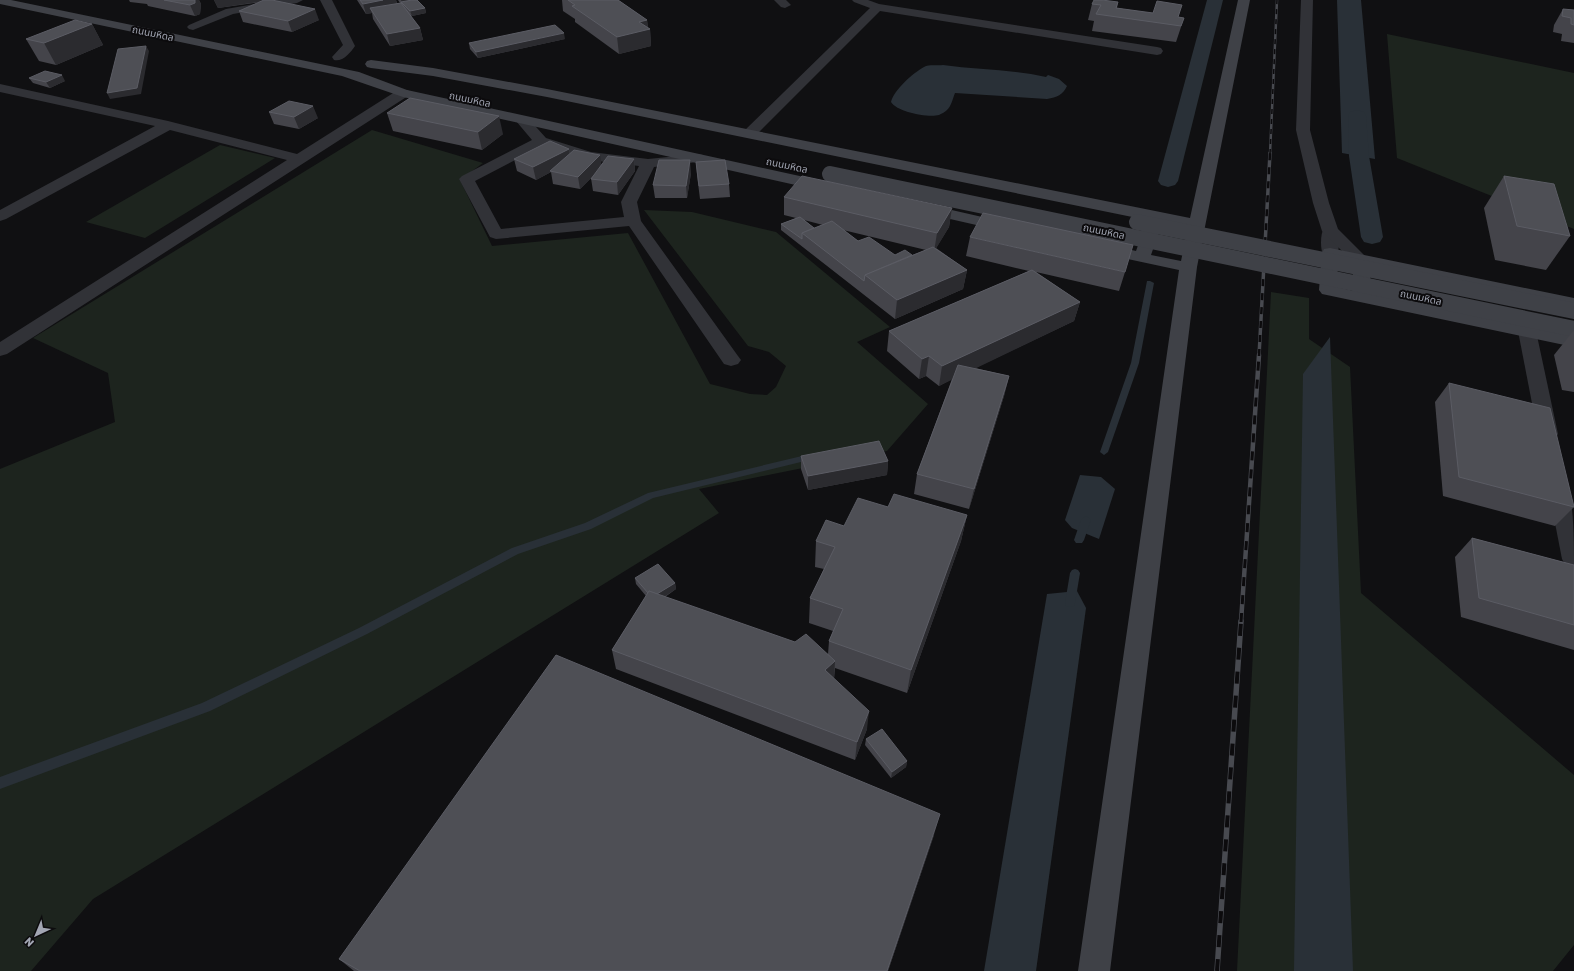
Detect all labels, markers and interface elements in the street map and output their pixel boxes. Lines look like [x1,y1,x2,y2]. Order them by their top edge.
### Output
street label: ถนนมหิดล [131,24,175,44]
street label: ถนนมหิดล [448,90,492,110]
street label: ถนนมหิดล [765,156,809,176]
street label: ถนนมหิดล [1082,222,1126,242]
street label: ถนนมหิดล [1399,288,1443,308]
north arrow [16,915,56,955]
text: N [22,934,37,949]

